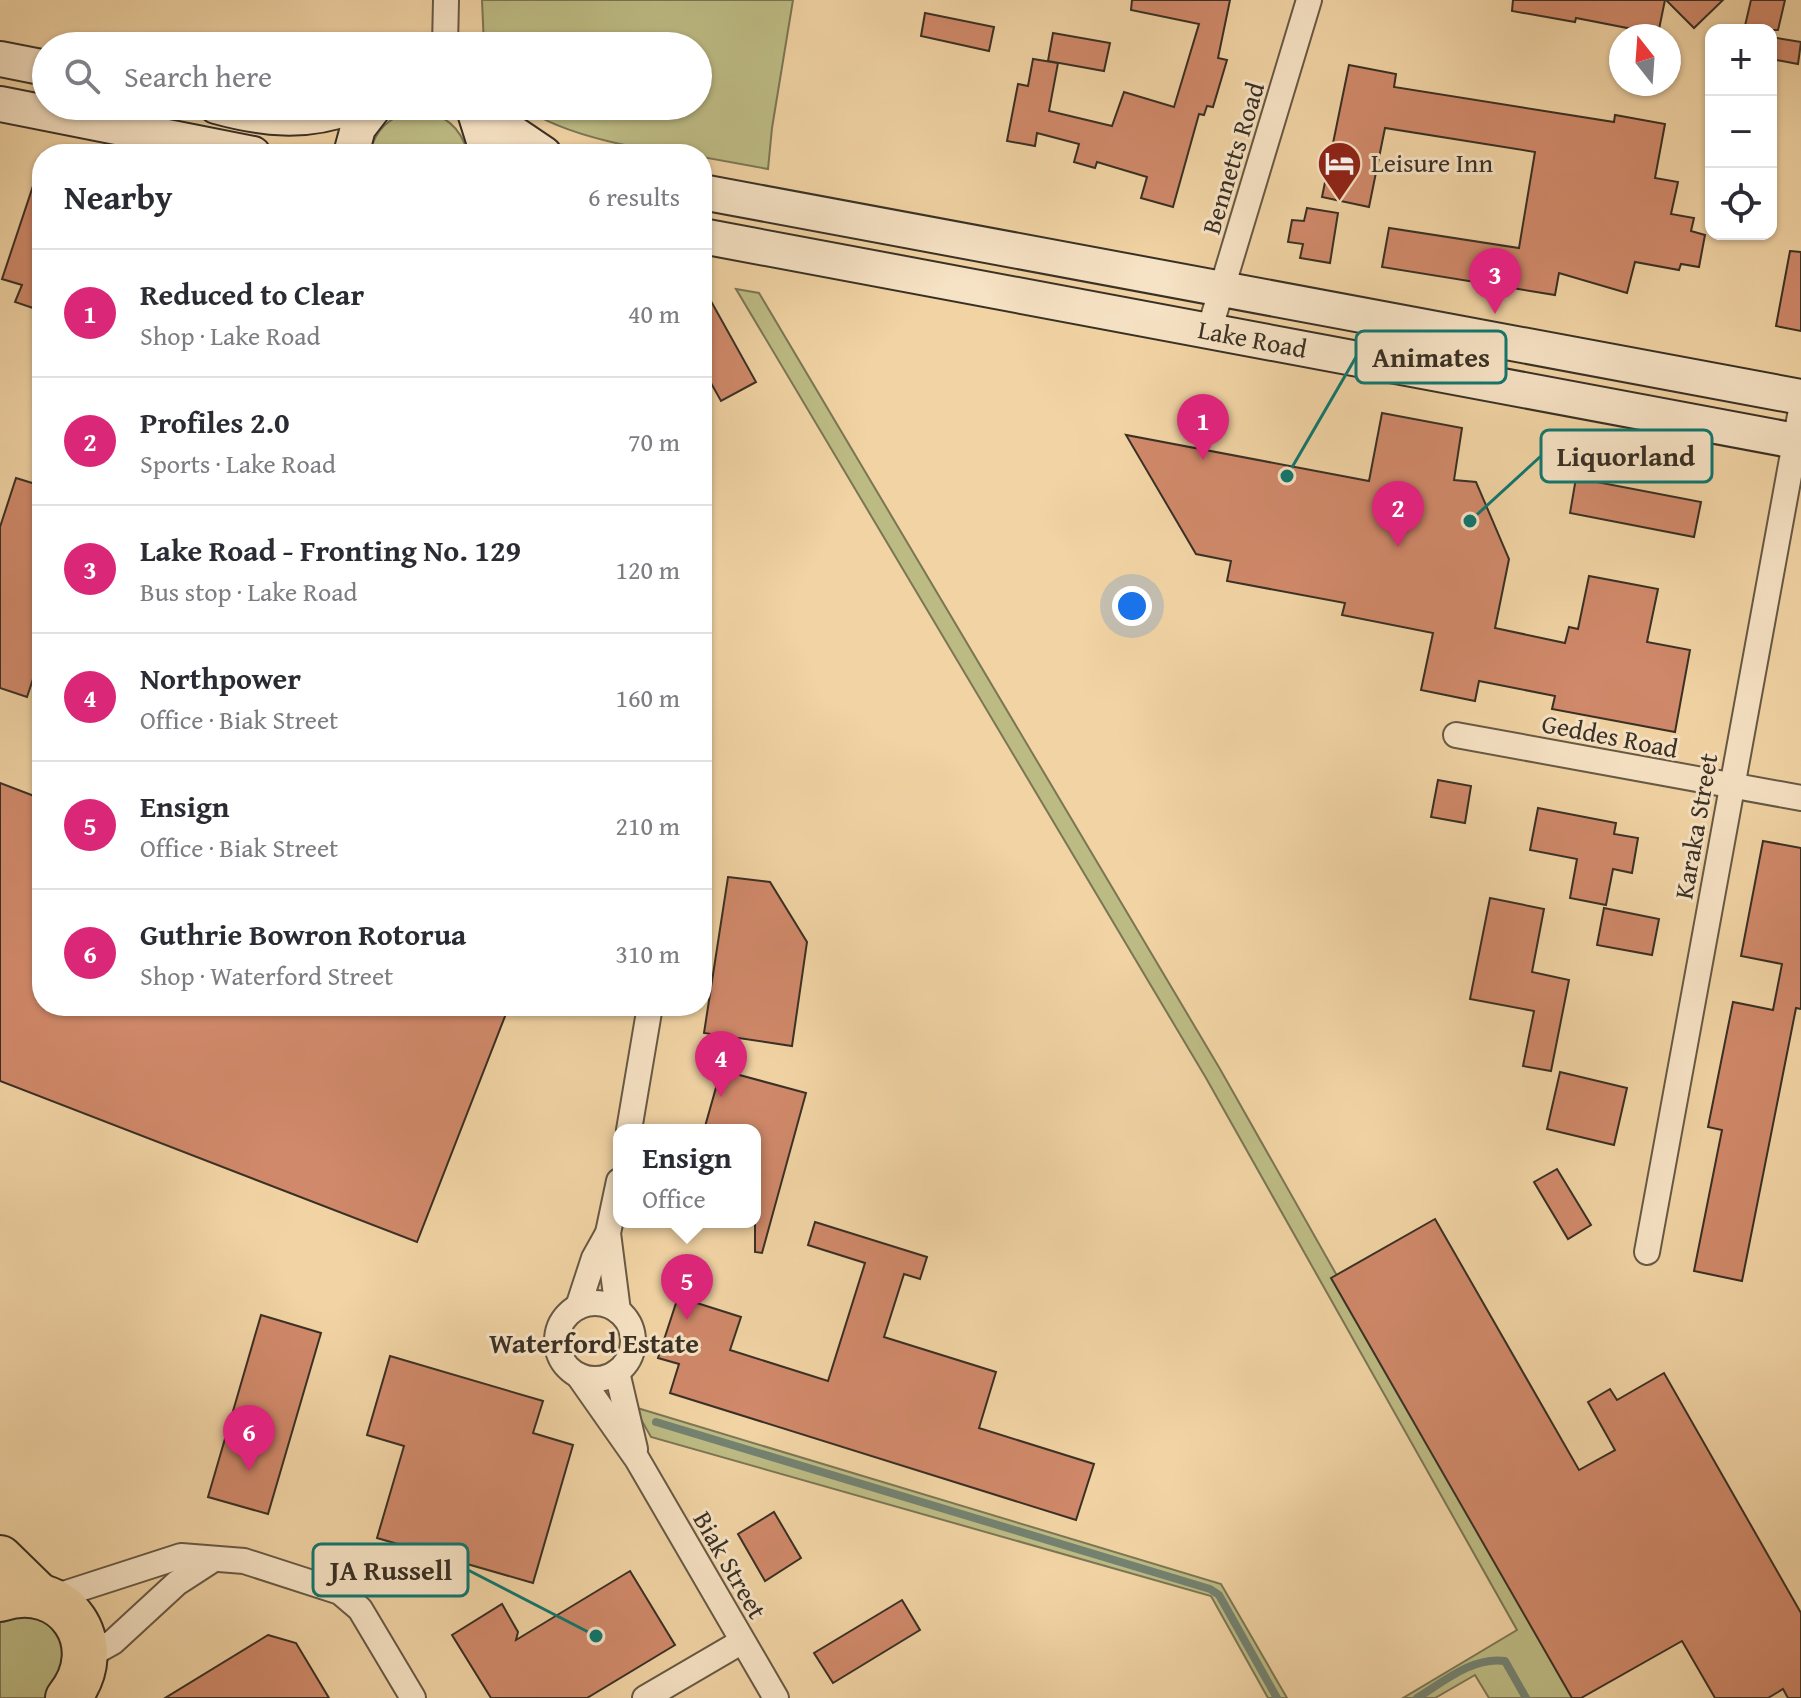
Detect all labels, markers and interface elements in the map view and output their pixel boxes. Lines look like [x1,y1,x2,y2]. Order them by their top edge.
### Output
north arrow [1609,24,1681,96]
map controls [1705,24,1777,240]
button: + [1705,24,1777,96]
search box [32,32,712,120]
icon: search [60,54,104,98]
text: Search here [124,54,272,98]
street label: Bennetts Road [1191,77,1274,239]
button: − [1705,96,1777,168]
hotel icon: Leisure Inn [1316,139,1364,202]
place label: Leisure Inn [1371,143,1493,182]
button: locate [1705,168,1777,240]
text: Nearby [64,172,173,221]
text: 6 results [588,177,680,216]
pin: 3 [1469,248,1521,314]
text: Reduced to Clear [140,272,364,316]
text: 1 [83,294,97,333]
text: 40 m [628,294,680,333]
street label: Lake Road [1195,309,1310,368]
text: Shop · Lake Road [140,316,320,355]
callout: Animates [1356,331,1506,383]
text: Animates [1372,336,1490,377]
pin: 1 [1177,394,1229,460]
text: Profiles 2.0 [140,400,290,444]
text: 2 [83,422,97,461]
text: 70 m [628,422,680,461]
callout: Liquorland [1541,430,1712,482]
text: Liquorland [1557,435,1696,476]
text: Sports · Lake Road [140,444,336,483]
pin: 2 [1372,481,1424,547]
text: Lake Road - Fronting No. 129 [140,528,521,572]
text: 3 [83,550,97,589]
text: 120 m [615,550,680,589]
text: Bus stop · Lake Road [140,572,357,611]
your location [1112,586,1152,626]
text: Northpower [140,656,301,700]
text: 4 [83,678,97,717]
text: 160 m [615,678,680,717]
text: Office · Biak Street [140,700,338,739]
street label: Geddes Road [1539,703,1682,768]
street label: Karaka Street [1664,750,1728,902]
text: Ensign [140,784,230,828]
text: 5 [83,806,97,845]
text: 210 m [615,806,680,845]
text: Office · Biak Street [140,828,338,867]
text: Guthrie Bowron Rotorua [140,912,467,956]
text: 6 [83,934,97,973]
text: 310 m [615,934,680,973]
text: Shop · Waterford Street [140,956,393,995]
pin: 4 [695,1031,747,1097]
popup [613,1124,761,1228]
text: Ensign [642,1135,732,1179]
text: Office [642,1179,706,1218]
pin: 5 [661,1254,713,1320]
district label: Waterford Estate [489,1322,699,1363]
pin: 6 [223,1405,275,1471]
street label: Biak Street [684,1503,777,1626]
callout: JA Russell [313,1544,468,1596]
text: JA Russell [326,1549,452,1590]

